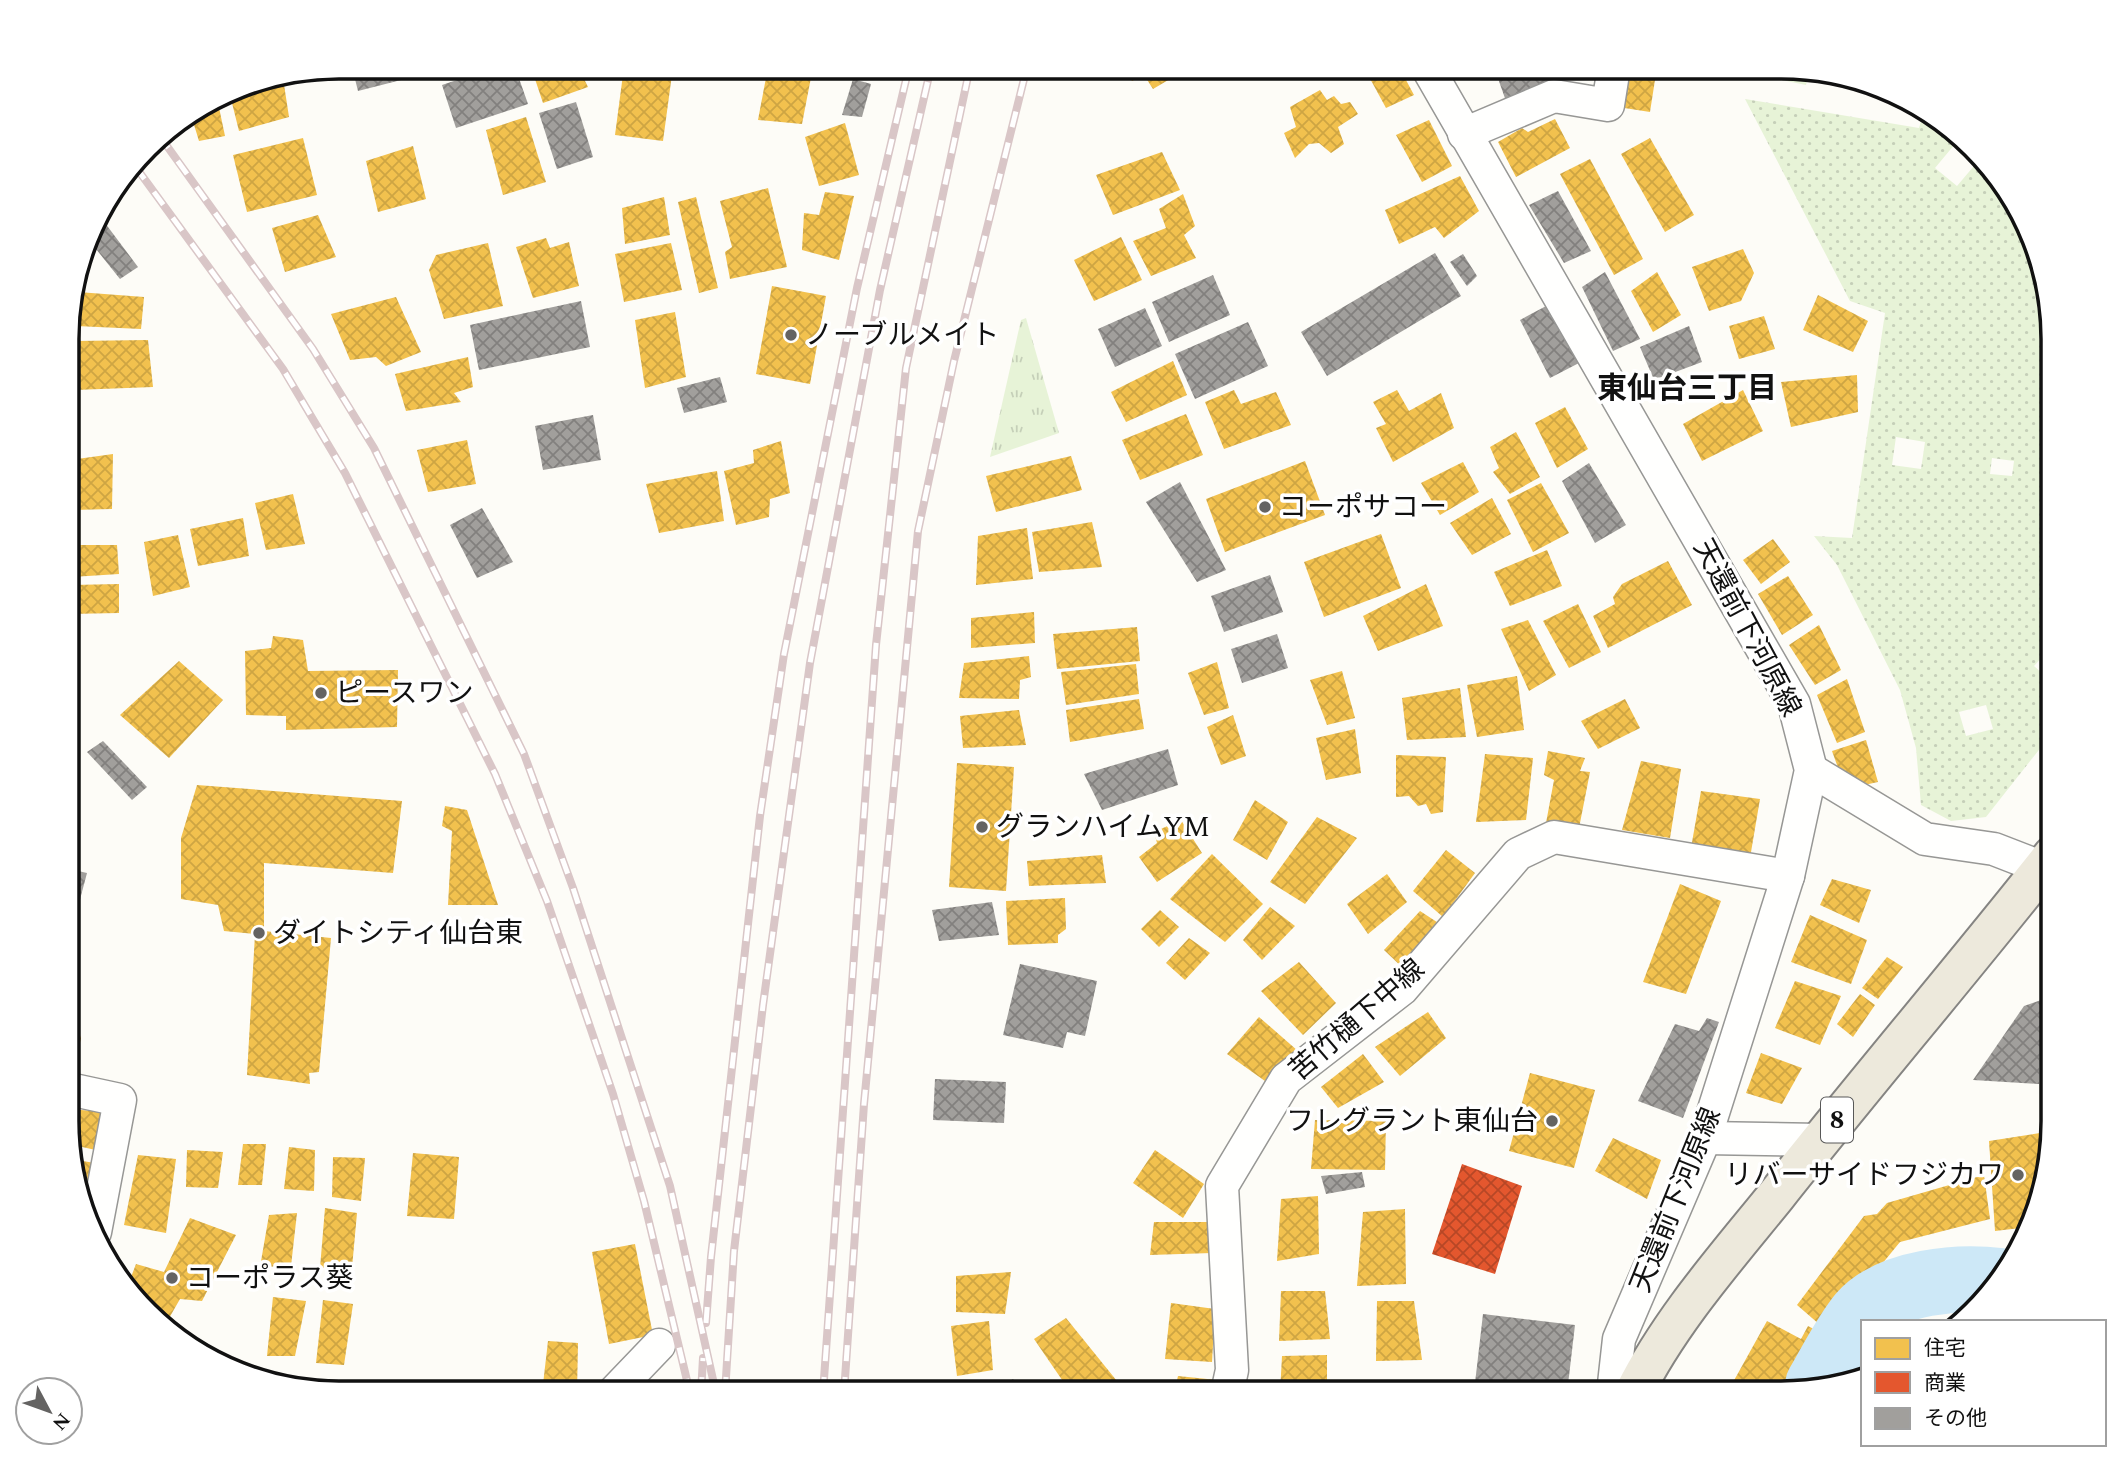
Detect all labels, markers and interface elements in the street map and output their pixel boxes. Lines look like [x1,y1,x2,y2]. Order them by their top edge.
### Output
place label: ノーブルメイト [805,314,999,357]
marker: ノーブルメイト [783,327,799,343]
district label: 東仙台三丁目 [1597,366,1777,412]
place label: コーポサコー [1279,486,1447,529]
marker: コーポサコー [1257,499,1273,515]
street label: 天還前下河原線 [1682,531,1812,725]
place label: ピースワン [335,672,474,715]
marker: ピースワン [313,685,329,701]
place label: グランハイムYM [996,806,1210,849]
marker: グランハイムYM [974,819,990,835]
place label: ダイトシティ仙台東 [273,912,523,955]
marker: ダイトシティ仙台東 [251,925,267,941]
street label: 苦竹樋下中線 [1279,949,1435,1091]
road number: 8 [1821,1098,1853,1142]
place label: フレグラント東仙台 [1286,1100,1538,1143]
street label: 天還前下河原線 [1619,1101,1733,1299]
marker: フレグラント東仙台 [1544,1113,1560,1129]
place label: リバーサイドフジカワ [1725,1154,2004,1197]
marker: リバーサイドフジカワ [2010,1167,2026,1183]
place label: コーポラス葵 [186,1257,353,1300]
marker: コーポラス葵 [164,1270,180,1286]
legend [1861,1320,2106,1446]
text: 住宅 [1924,1333,1966,1365]
text: 商業 [1924,1368,1966,1400]
north arrow [14,1376,84,1446]
text: その他 [1924,1403,1987,1435]
text: N [45,1406,77,1437]

